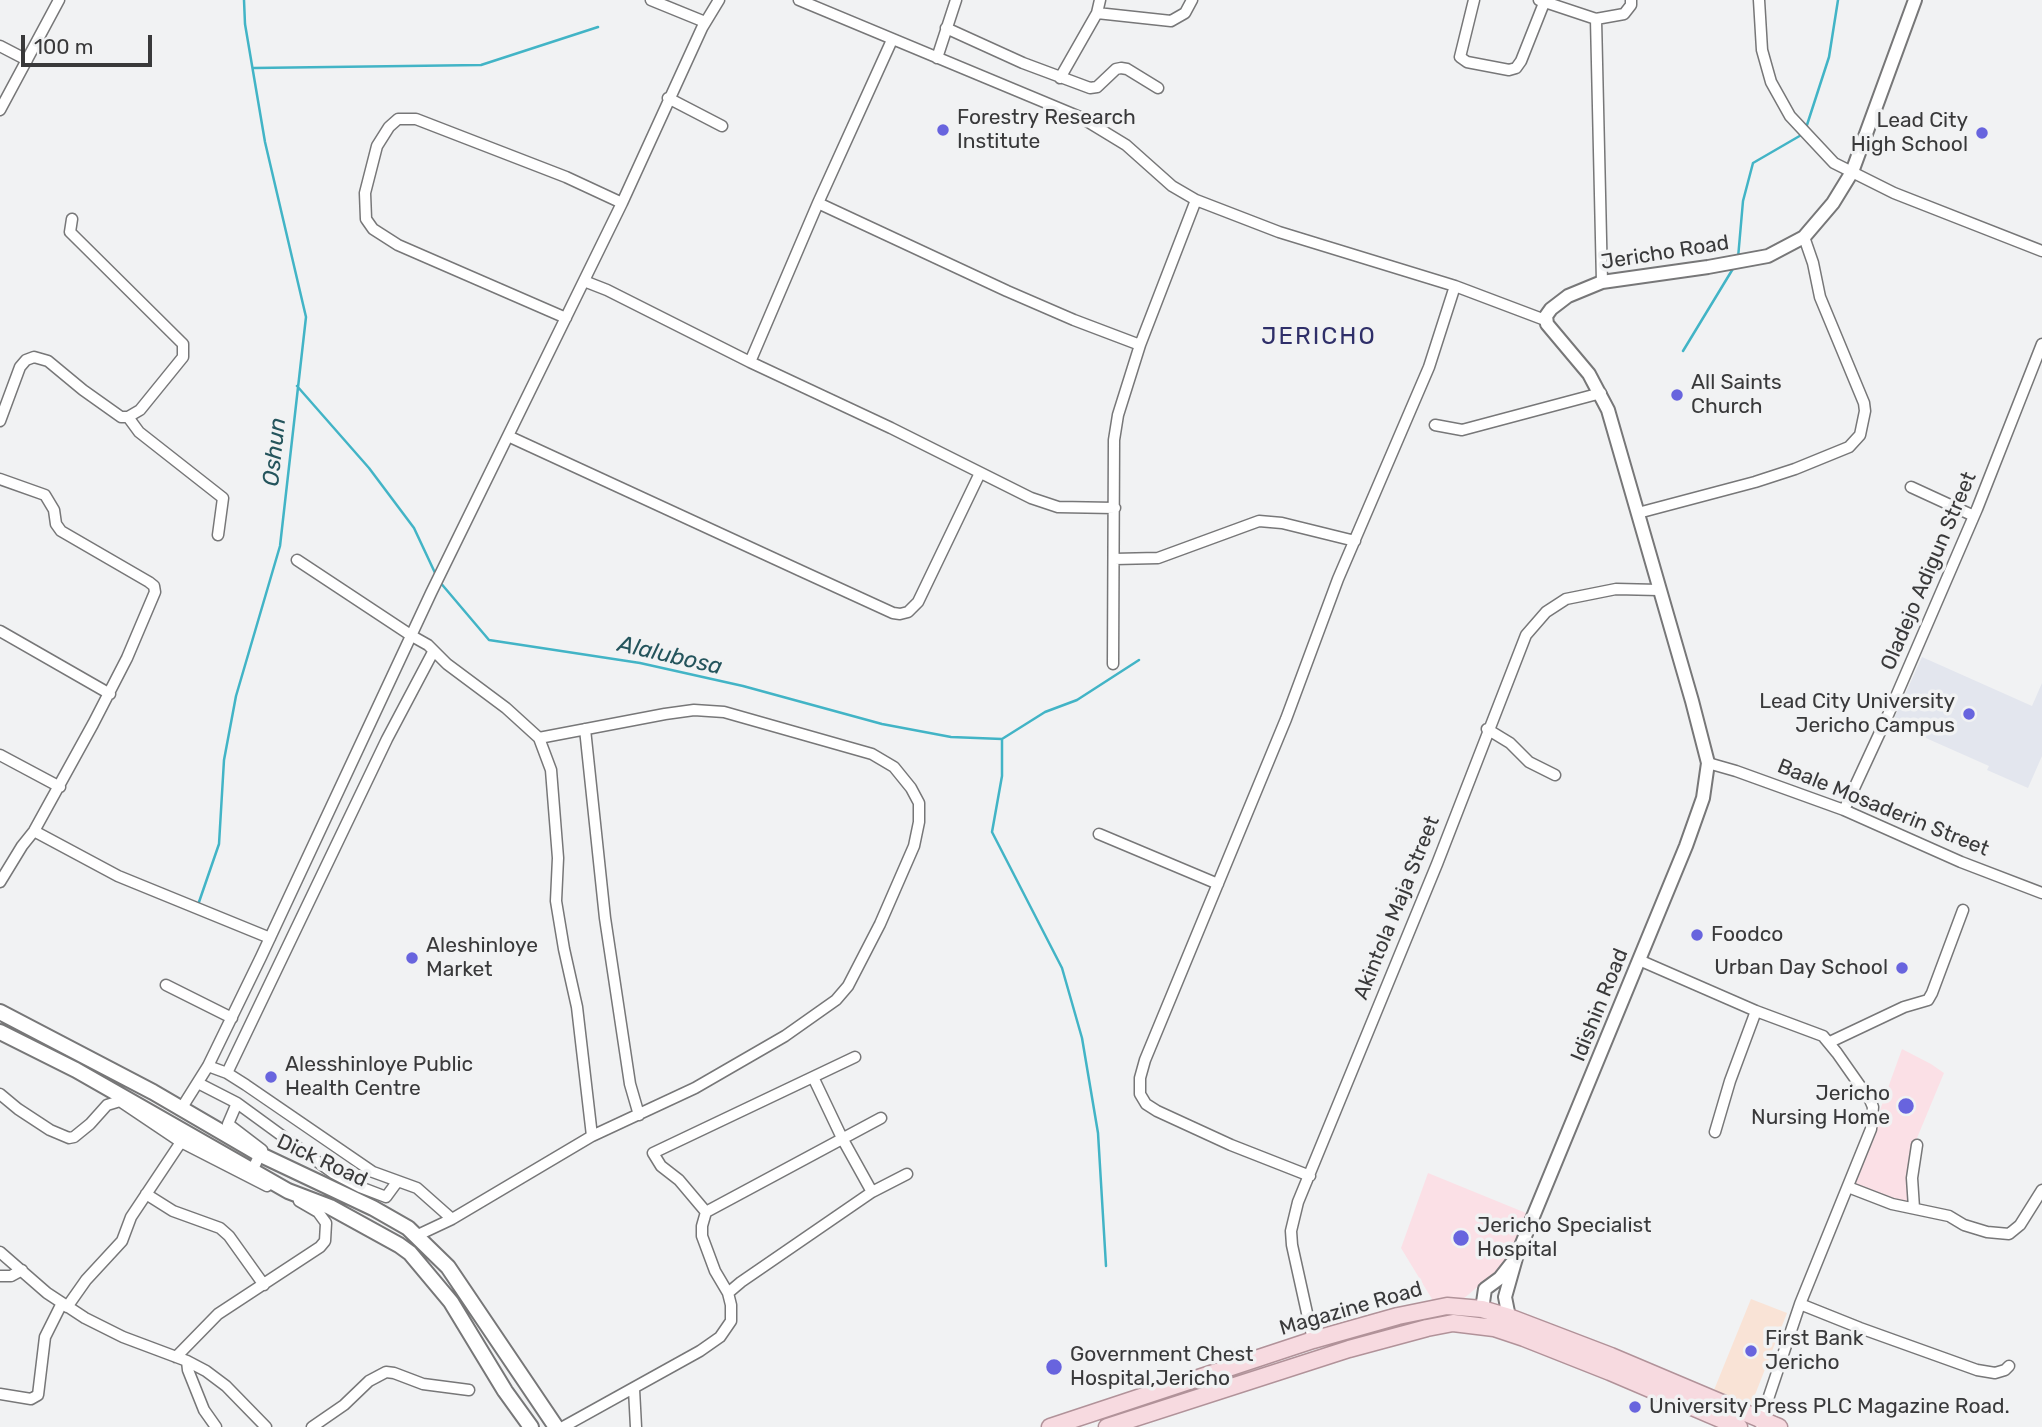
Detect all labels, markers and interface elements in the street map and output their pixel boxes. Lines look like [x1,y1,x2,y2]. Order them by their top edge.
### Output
scale bar [24,21,156,65]
text: 100 m [34,34,93,59]
place label: Forestry Research Institute [957,105,1136,155]
place label: Lead City High School [1851,108,1968,158]
marker: Forestry Research Institute [935,122,951,138]
marker: Lead City High School [1974,125,1990,141]
street label: Jericho Road [1599,230,1731,276]
district label: JERICHO [1262,323,1376,351]
place label: All Saints Church [1691,370,1782,420]
marker: All Saints Church [1669,387,1685,403]
water label: Oshun [258,416,292,488]
street label: Oladejo Adigun Street [1876,468,1982,674]
water label: Alalubosa [615,631,725,681]
place label: Lead City University Jericho Campus [1759,689,1955,739]
marker: Lead City University Jericho Campus [1961,706,1977,722]
street label: Baale Mosaderin Street [1773,754,1993,862]
street label: Akintola Maja Street [1349,812,1445,1004]
place label: Foodco [1711,922,1783,948]
marker: Foodco [1689,927,1705,943]
place label: Aleshinloye Market [426,933,538,983]
street label: Idishin Road [1566,945,1634,1065]
marker: Aleshinloye Market [404,950,420,966]
place label: Urban Day School [1714,955,1888,981]
marker: Urban Day School [1894,960,1910,976]
place label: Alesshinloye Public Health Centre [285,1052,473,1102]
marker: Alesshinloye Public Health Centre [263,1069,279,1085]
place label: Jericho Nursing Home [1751,1081,1890,1131]
marker: Jericho Nursing Home [1896,1096,1916,1116]
street label: Dick Road [273,1129,371,1193]
place label: Jericho Specialist Hospital [1477,1213,1651,1263]
marker: Jericho Specialist Hospital [1451,1228,1471,1248]
street label: Magazine Road [1277,1277,1425,1341]
place label: First Bank Jericho [1765,1326,1864,1376]
place label: Government Chest Hospital,Jericho [1070,1342,1253,1392]
marker: First Bank Jericho [1743,1343,1759,1359]
marker: Government Chest Hospital,Jericho [1044,1357,1064,1377]
place label: University Press PLC Magazine Road. [1649,1394,2010,1420]
marker: University Press PLC Magazine Road. [1627,1399,1643,1415]

